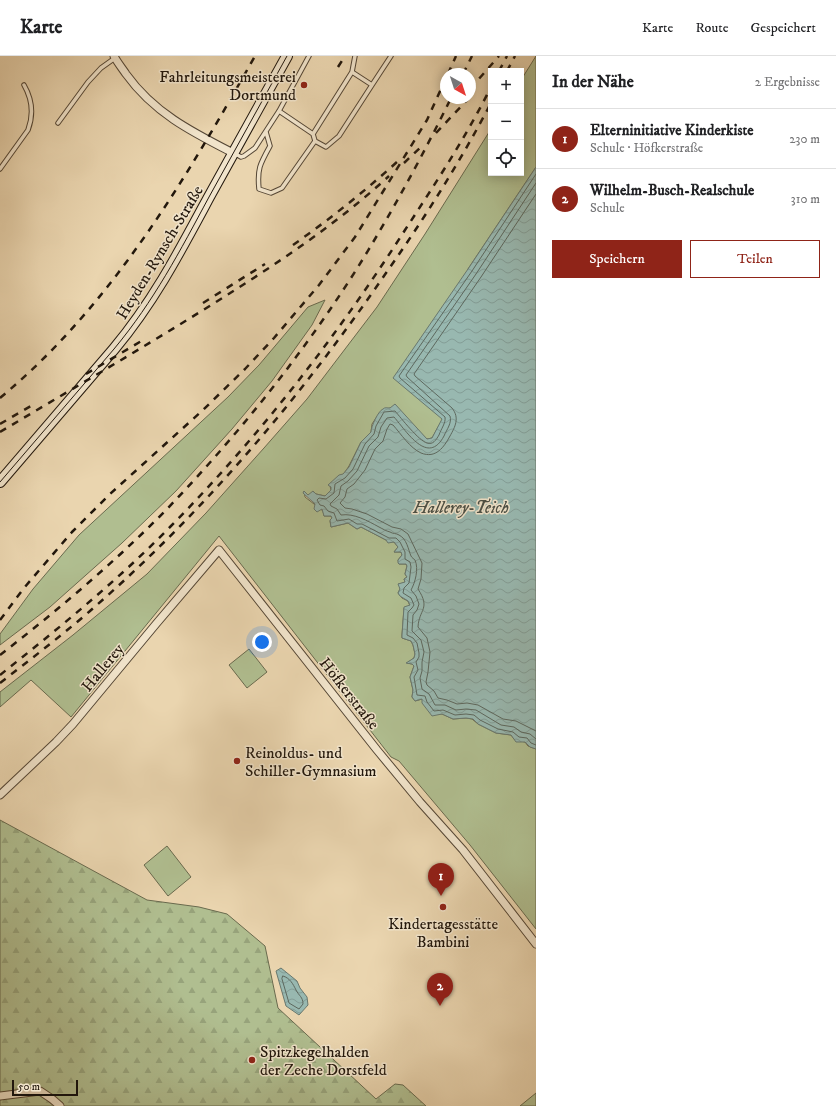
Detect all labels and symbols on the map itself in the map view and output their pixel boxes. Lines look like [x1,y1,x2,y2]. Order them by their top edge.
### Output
place label: Fahrleitungsmeisterei Dortmund [159,67,296,105]
north arrow [440,68,476,104]
marker: Fahrleitungsmeisterei Dortmund [299,80,309,90]
street label: Heyden-Rynsch-Straße [112,182,208,323]
water label: Hallerey-Teich [412,497,509,519]
your location [252,632,272,652]
street label: Hallerey [77,639,129,696]
street label: Höfkerstraße [315,654,384,734]
place label: Reinoldus- und Schiller-Gymnasium [245,743,377,781]
marker: Reinoldus- und Schiller-Gymnasium [232,756,242,766]
pin: 1 [428,863,454,896]
marker: Kindertagesstätte Bambini [438,902,448,912]
place label: Kindertagesstätte Bambini [388,914,498,952]
pin: 2 [427,973,453,1006]
place label: Spitzkegelhalden der Zeche Dorstfeld [260,1042,387,1080]
marker: Spitzkegelhalden der Zeche Dorstfeld [247,1055,257,1065]
scale bar [12,1078,78,1097]

